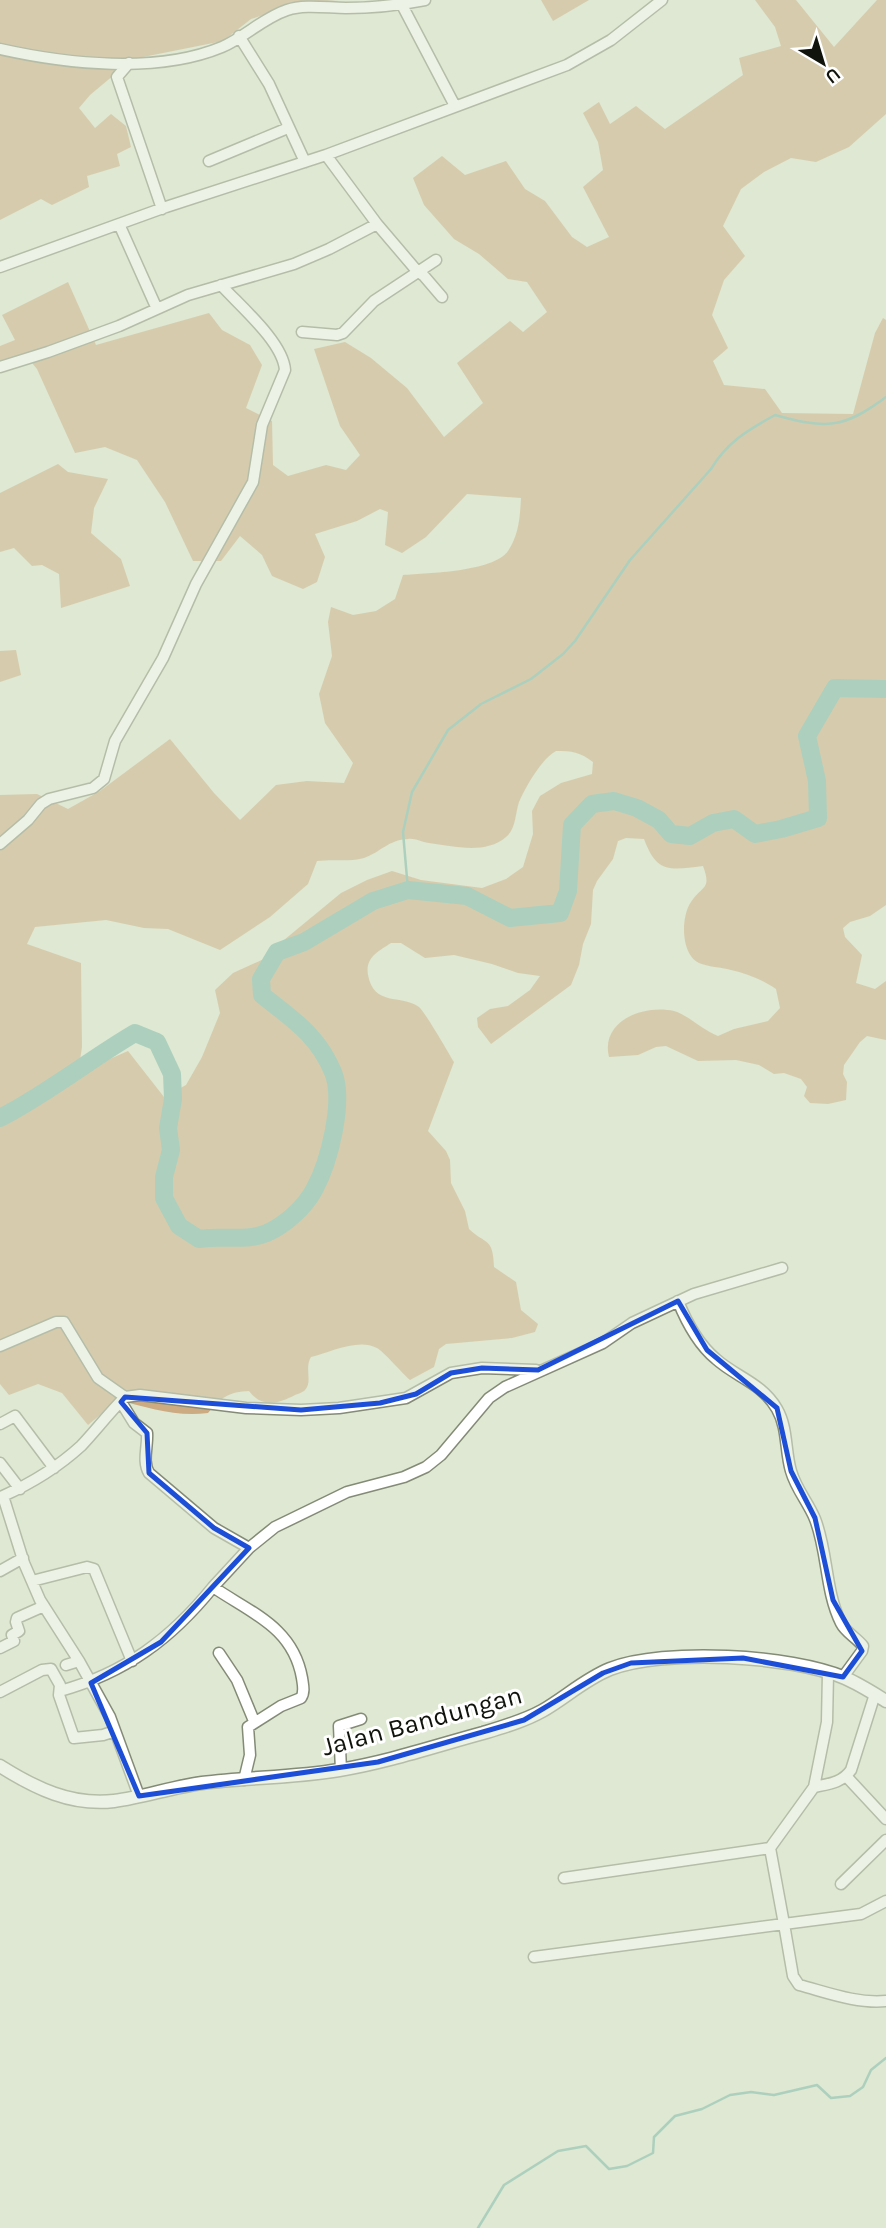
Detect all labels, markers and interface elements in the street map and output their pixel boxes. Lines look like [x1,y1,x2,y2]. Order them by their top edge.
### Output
north arrow [788,28,858,98]
text: U [821,63,845,88]
street label: Jalan Bandungan [319,1679,525,1763]

